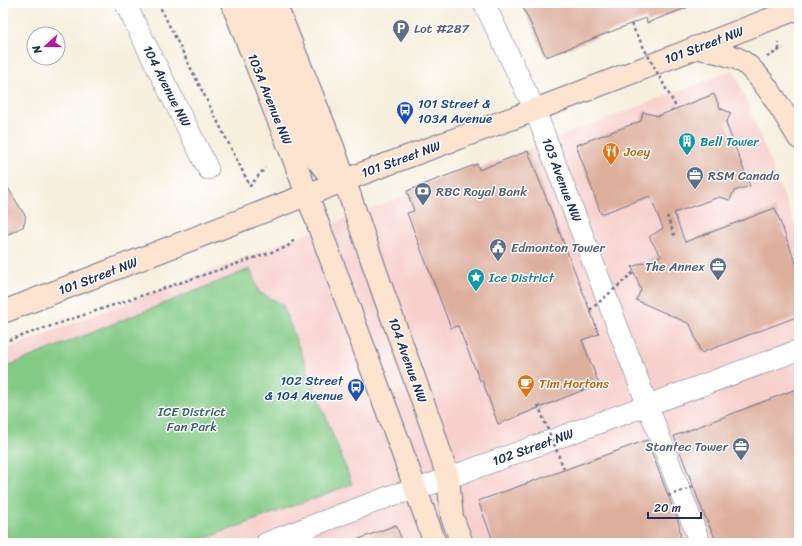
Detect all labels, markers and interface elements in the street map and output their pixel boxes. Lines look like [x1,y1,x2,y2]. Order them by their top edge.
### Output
place label: Lot #287 [414,17,471,40]
parking icon: Lot #287 [391,18,411,43]
street label: 101 Street NW [661,19,748,71]
north arrow [26,26,66,66]
street label: 104 Avenue NW [136,41,198,132]
text: N [27,42,48,57]
street label: 103A Avenue NW [241,50,299,149]
place label: 101 Street & 103A Avenue [418,92,492,130]
bus stop icon: 101 Street & 103A Avenue [395,100,415,125]
place label: Bell Tower [700,130,759,153]
building icon: Bell Tower [677,131,697,156]
street label: 101 Street NW [358,134,445,184]
street label: 103 Avenue NW [535,135,589,226]
place label: Joey [623,140,650,163]
restaurant icon: Joey [601,141,621,166]
place label: RSM Canada [708,164,780,187]
office icon: RSM Canada [685,165,705,190]
place label: RBC Royal Bank [436,180,527,203]
bank icon: RBC Royal Bank [413,181,433,206]
place label: Edmonton Tower [511,236,606,259]
public building icon: Edmonton Tower [488,237,508,262]
street label: 101 Street NW [55,250,142,302]
place label: The Annex [645,255,705,278]
office icon: The Annex [708,256,728,281]
place label: Ice District [488,266,555,289]
place icon: Ice District [466,267,486,292]
street label: 104 Avenue NW [382,314,434,407]
place label: 102 Street & 104 Avenue [265,369,344,407]
place label: Tim Hortons [539,372,609,395]
cafe icon: Tim Hortons [516,373,536,398]
bus stop icon: 102 Street & 104 Avenue [346,377,366,402]
park label: ICE District Fan Park [157,400,226,438]
street label: 102 Street NW [489,421,578,472]
place label: Stantec Tower [645,435,729,458]
office icon: Stantec Tower [731,436,751,461]
scale bar [648,494,701,520]
text: 20 m [654,497,681,519]

